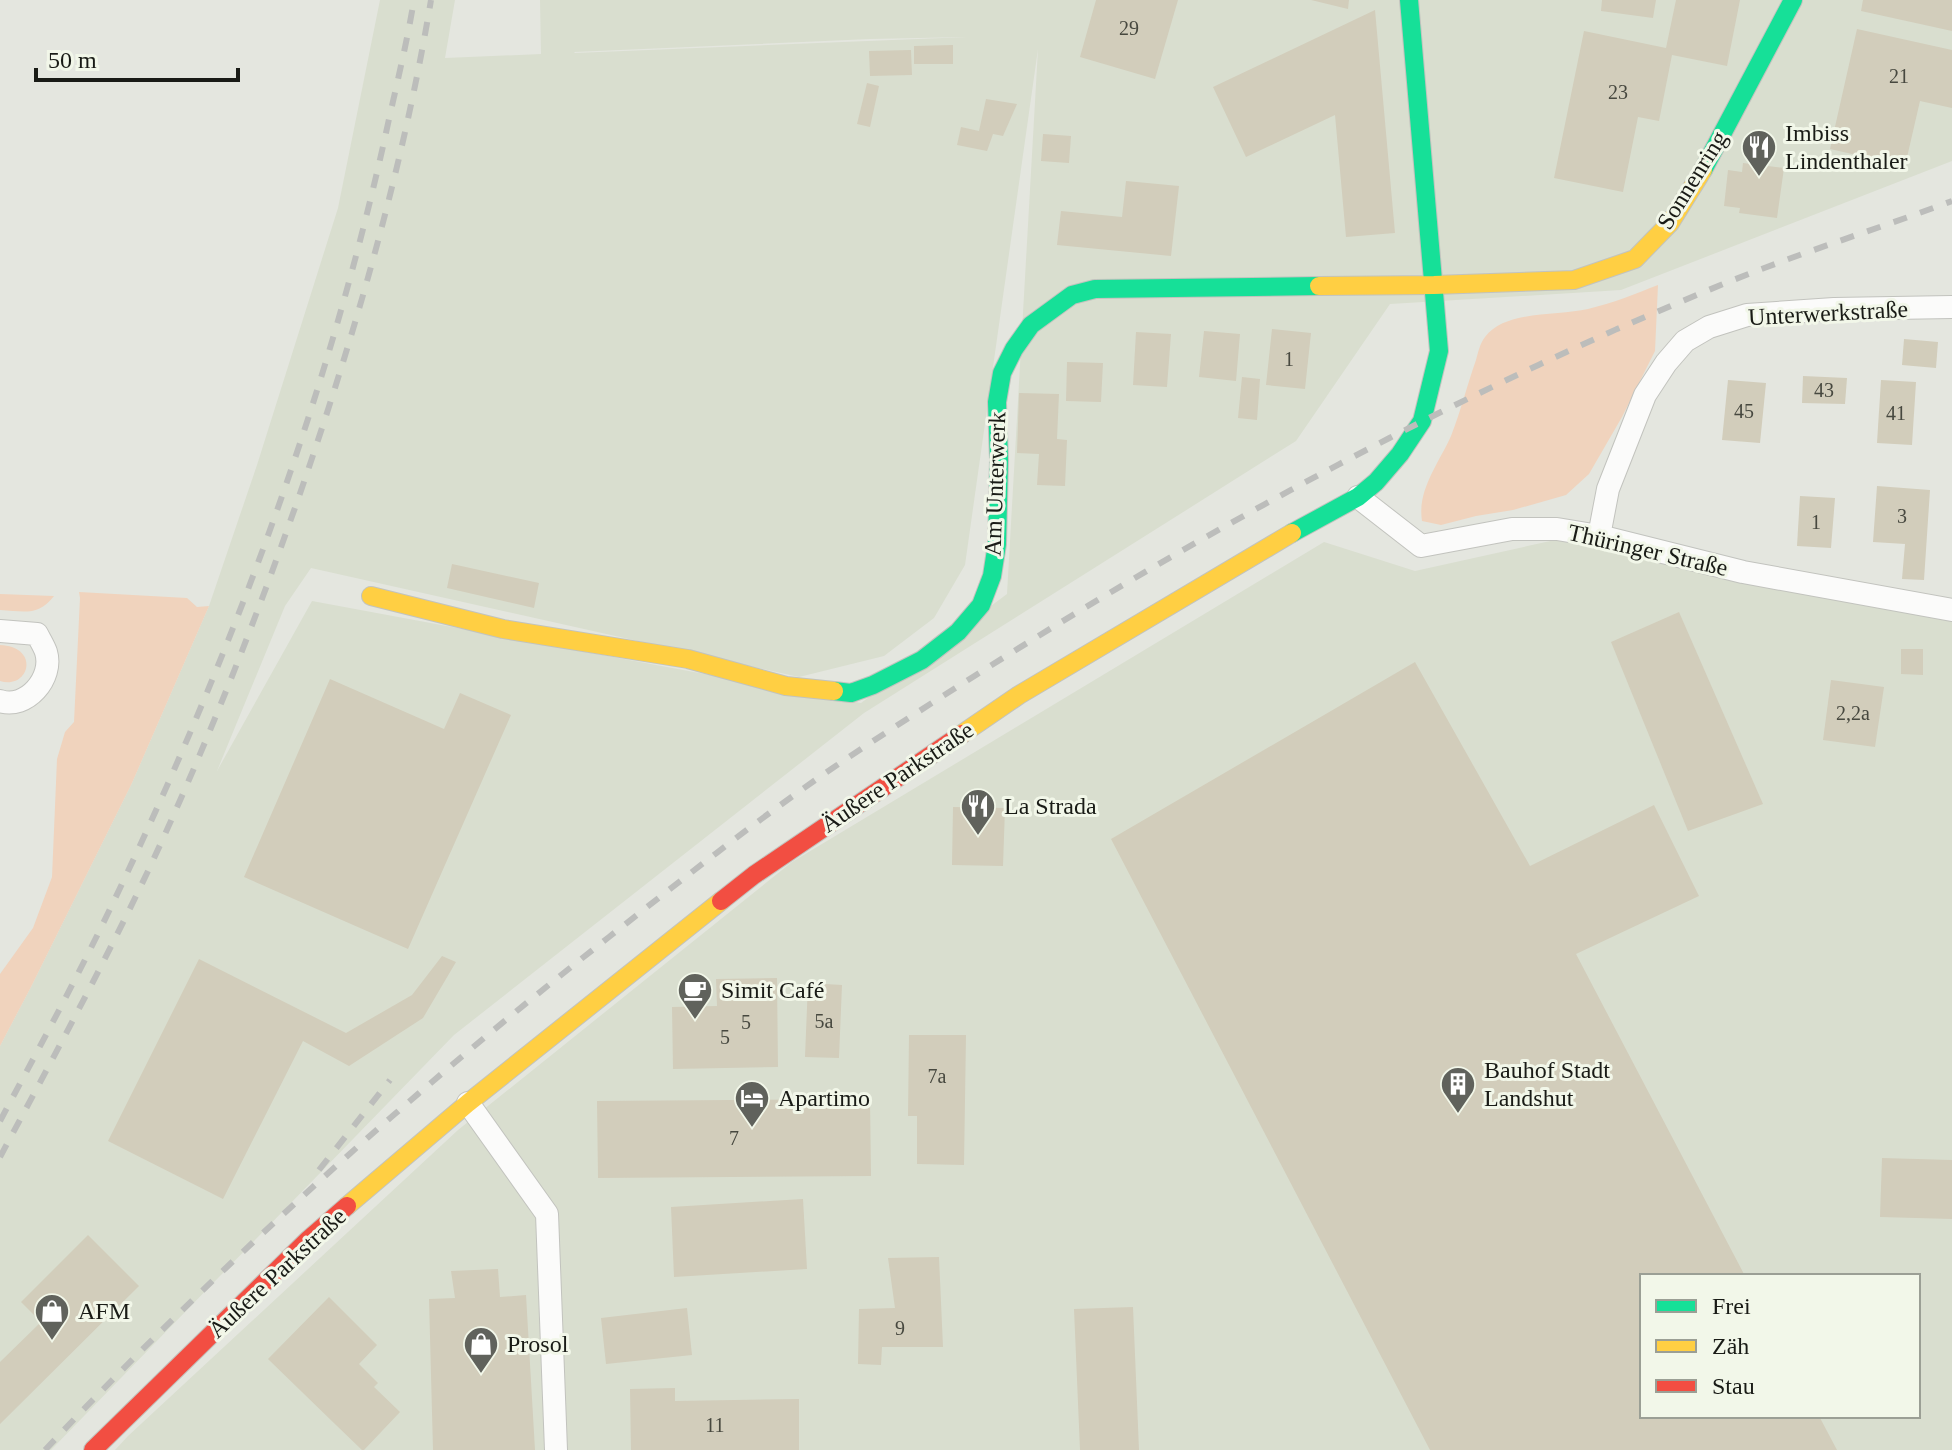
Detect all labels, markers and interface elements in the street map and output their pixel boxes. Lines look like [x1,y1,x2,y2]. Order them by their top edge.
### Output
house number: 29 [1119,17,1139,39]
scale bar [36,32,238,82]
text: 50 m [48,47,97,73]
house number: 21 [1889,65,1909,87]
house number: 23 [1608,81,1628,103]
place label: Imbiss Lindenthaler [1785,120,1908,174]
street label: Sonnenring [1652,126,1732,234]
restaurant icon: Imbiss Lindenthaler [1740,128,1778,178]
street label: Unterwerkstraße [1747,296,1909,330]
house number: 1 [1284,348,1294,370]
house number: 43 [1814,379,1834,401]
house number: 45 [1734,400,1754,422]
house number: 41 [1886,402,1906,424]
street label: Am Unterwerk [979,411,1011,557]
house number: 3 [1897,505,1907,527]
house number: 1 [1811,511,1821,533]
street label: Thüringer Straße [1566,519,1730,581]
house number: 2,2a [1836,702,1870,724]
street label: Äußere Parkstraße [816,716,978,838]
restaurant icon: La Strada [959,787,997,837]
place label: La Strada [1004,793,1097,819]
cafe icon: Simit Café [676,971,714,1021]
place label: Simit Café [721,977,824,1003]
house number: 5a [815,1010,834,1032]
house number: 5 [741,1011,751,1033]
house number: 5 [720,1026,730,1048]
place label: Bauhof Stadt Landshut [1484,1057,1610,1111]
house number: 7a [928,1065,947,1087]
building icon: Bauhof Stadt Landshut [1439,1065,1477,1115]
hotel icon: Apartimo [733,1079,771,1129]
place label: Apartimo [778,1085,870,1111]
house number: 7 [729,1127,739,1149]
street label: Äußere Parkstraße [203,1203,351,1343]
legend [1640,1274,1920,1418]
shop icon: AFM [33,1292,71,1342]
text: Frei [1712,1293,1751,1319]
place label: AFM [78,1298,130,1324]
house number: 9 [895,1317,905,1339]
shop icon: Prosol [462,1325,500,1375]
place label: Prosol [507,1331,569,1357]
text: Zäh [1712,1333,1749,1359]
text: Stau [1712,1373,1755,1399]
house number: 11 [705,1414,725,1436]

